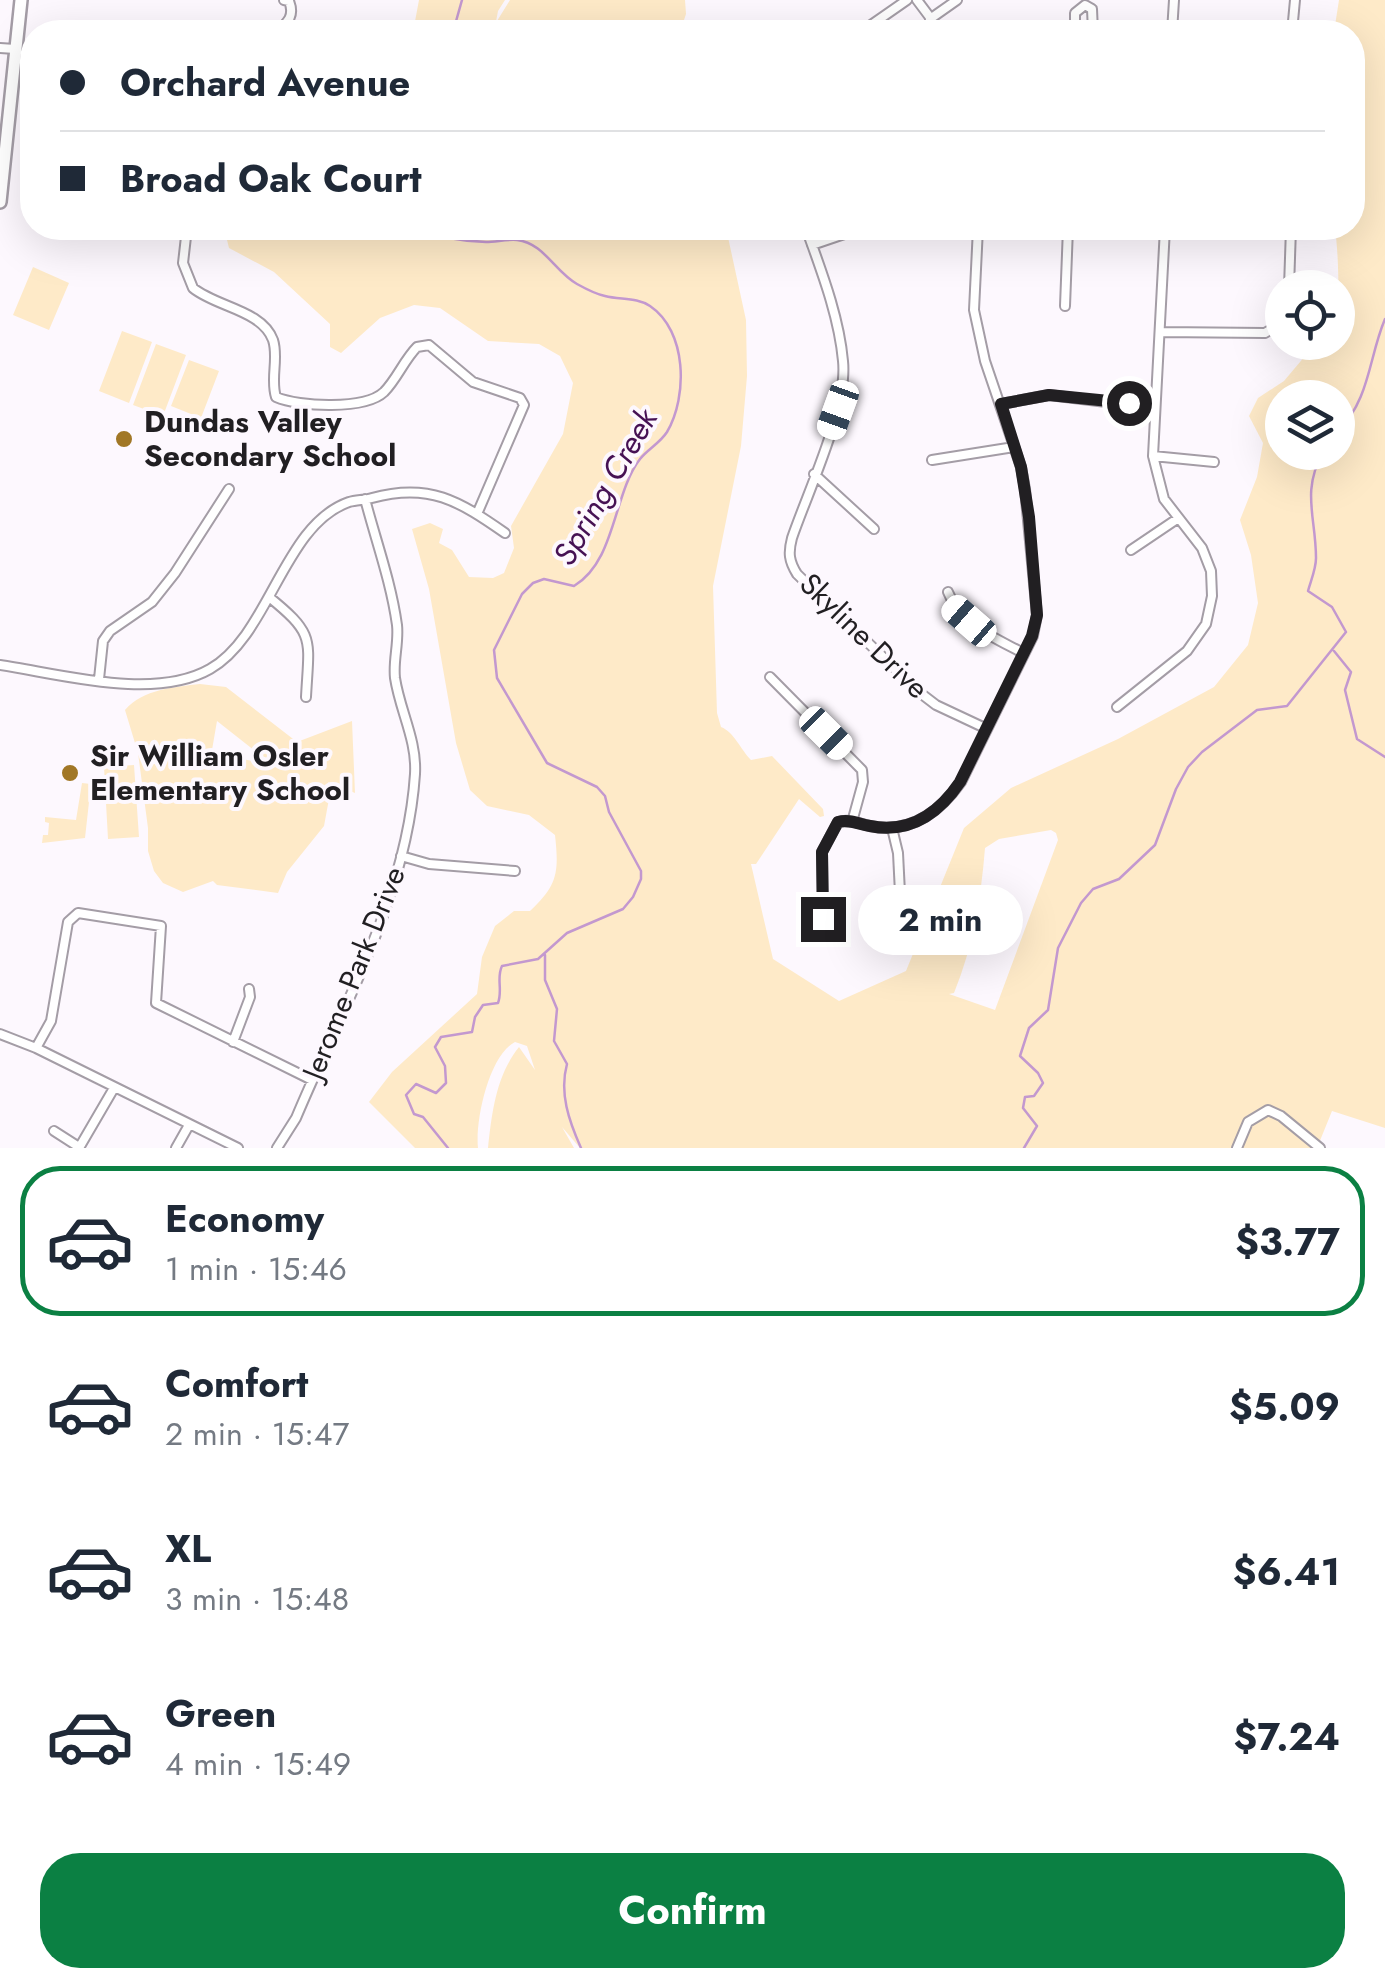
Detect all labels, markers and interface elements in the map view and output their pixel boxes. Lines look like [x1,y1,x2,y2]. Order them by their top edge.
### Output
text: Orchard Avenue [120,55,410,110]
text: Broad Oak Court [120,151,422,206]
map controls [1265,270,1355,470]
button: locate [1265,270,1355,360]
car [814,377,862,443]
button: layers [1265,380,1355,470]
route start [1107,381,1152,426]
water label: Spring Creek [542,399,669,574]
place label: Dundas Valley Secondary School [144,400,396,477]
marker: Dundas Valley Secondary School [113,428,135,450]
street label: Skyline Drive [790,563,939,708]
car [937,590,1001,652]
car [794,701,858,765]
place label: Sir William Osler Elementary School [90,734,350,811]
marker: Sir William Osler Elementary School [59,762,81,784]
street label: Jerome Park Drive [290,860,416,1089]
callout: 2 min [858,884,1023,954]
route end [801,897,846,942]
text: 2 min [898,897,983,943]
text: Economy [165,1191,324,1246]
icon: car [45,1196,135,1286]
text: $3.77 [1235,1214,1340,1269]
text: 1 min · 15:46 [165,1246,347,1292]
text: Comfort [165,1356,308,1411]
icon: car [45,1361,135,1451]
text: $5.09 [1229,1379,1340,1434]
text: 2 min · 15:47 [165,1411,349,1457]
text: XL [165,1521,211,1576]
icon: car [45,1526,135,1616]
text: $6.41 [1233,1544,1340,1599]
text: 3 min · 15:48 [165,1576,349,1622]
text: Green [165,1686,276,1741]
icon: car [45,1691,135,1781]
text: $7.24 [1234,1709,1340,1764]
text: 4 min · 15:49 [165,1741,351,1787]
button: Confirm [40,1853,1345,1968]

